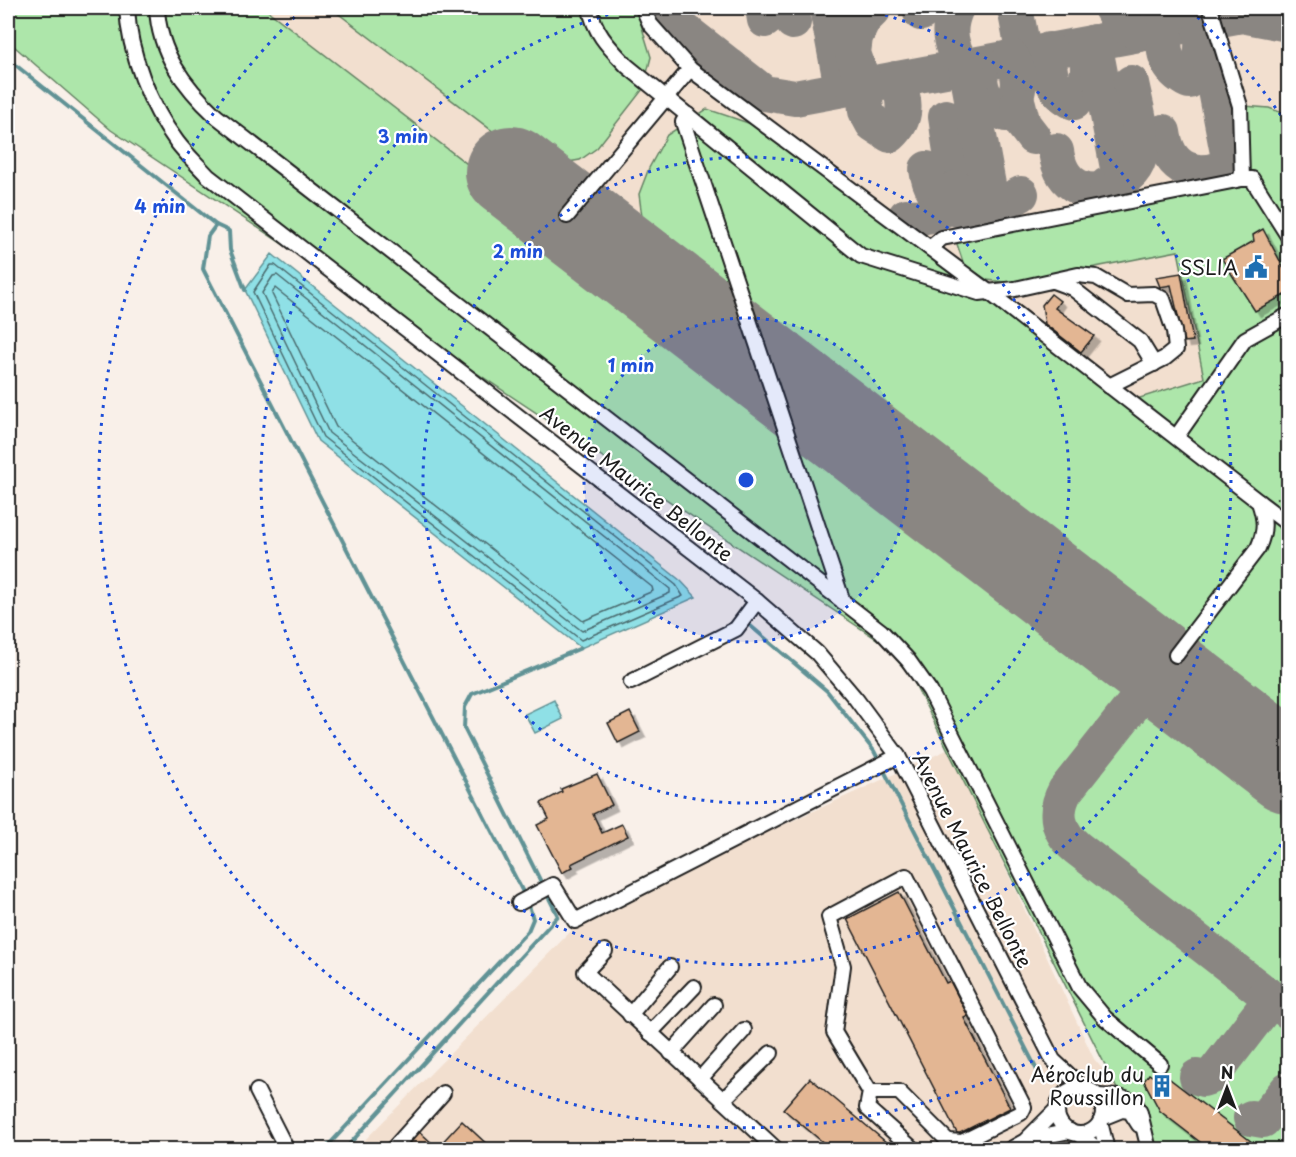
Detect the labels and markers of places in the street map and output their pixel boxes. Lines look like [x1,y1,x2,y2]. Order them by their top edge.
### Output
place label: SSLIA [1179,252,1238,282]
public building icon: SSLIA [1243,254,1269,280]
centre of rings [736,470,756,490]
place label: Aéroclub du Roussillon [1031,1059,1144,1112]
building icon: Aéroclub du Roussillon [1149,1073,1175,1099]

